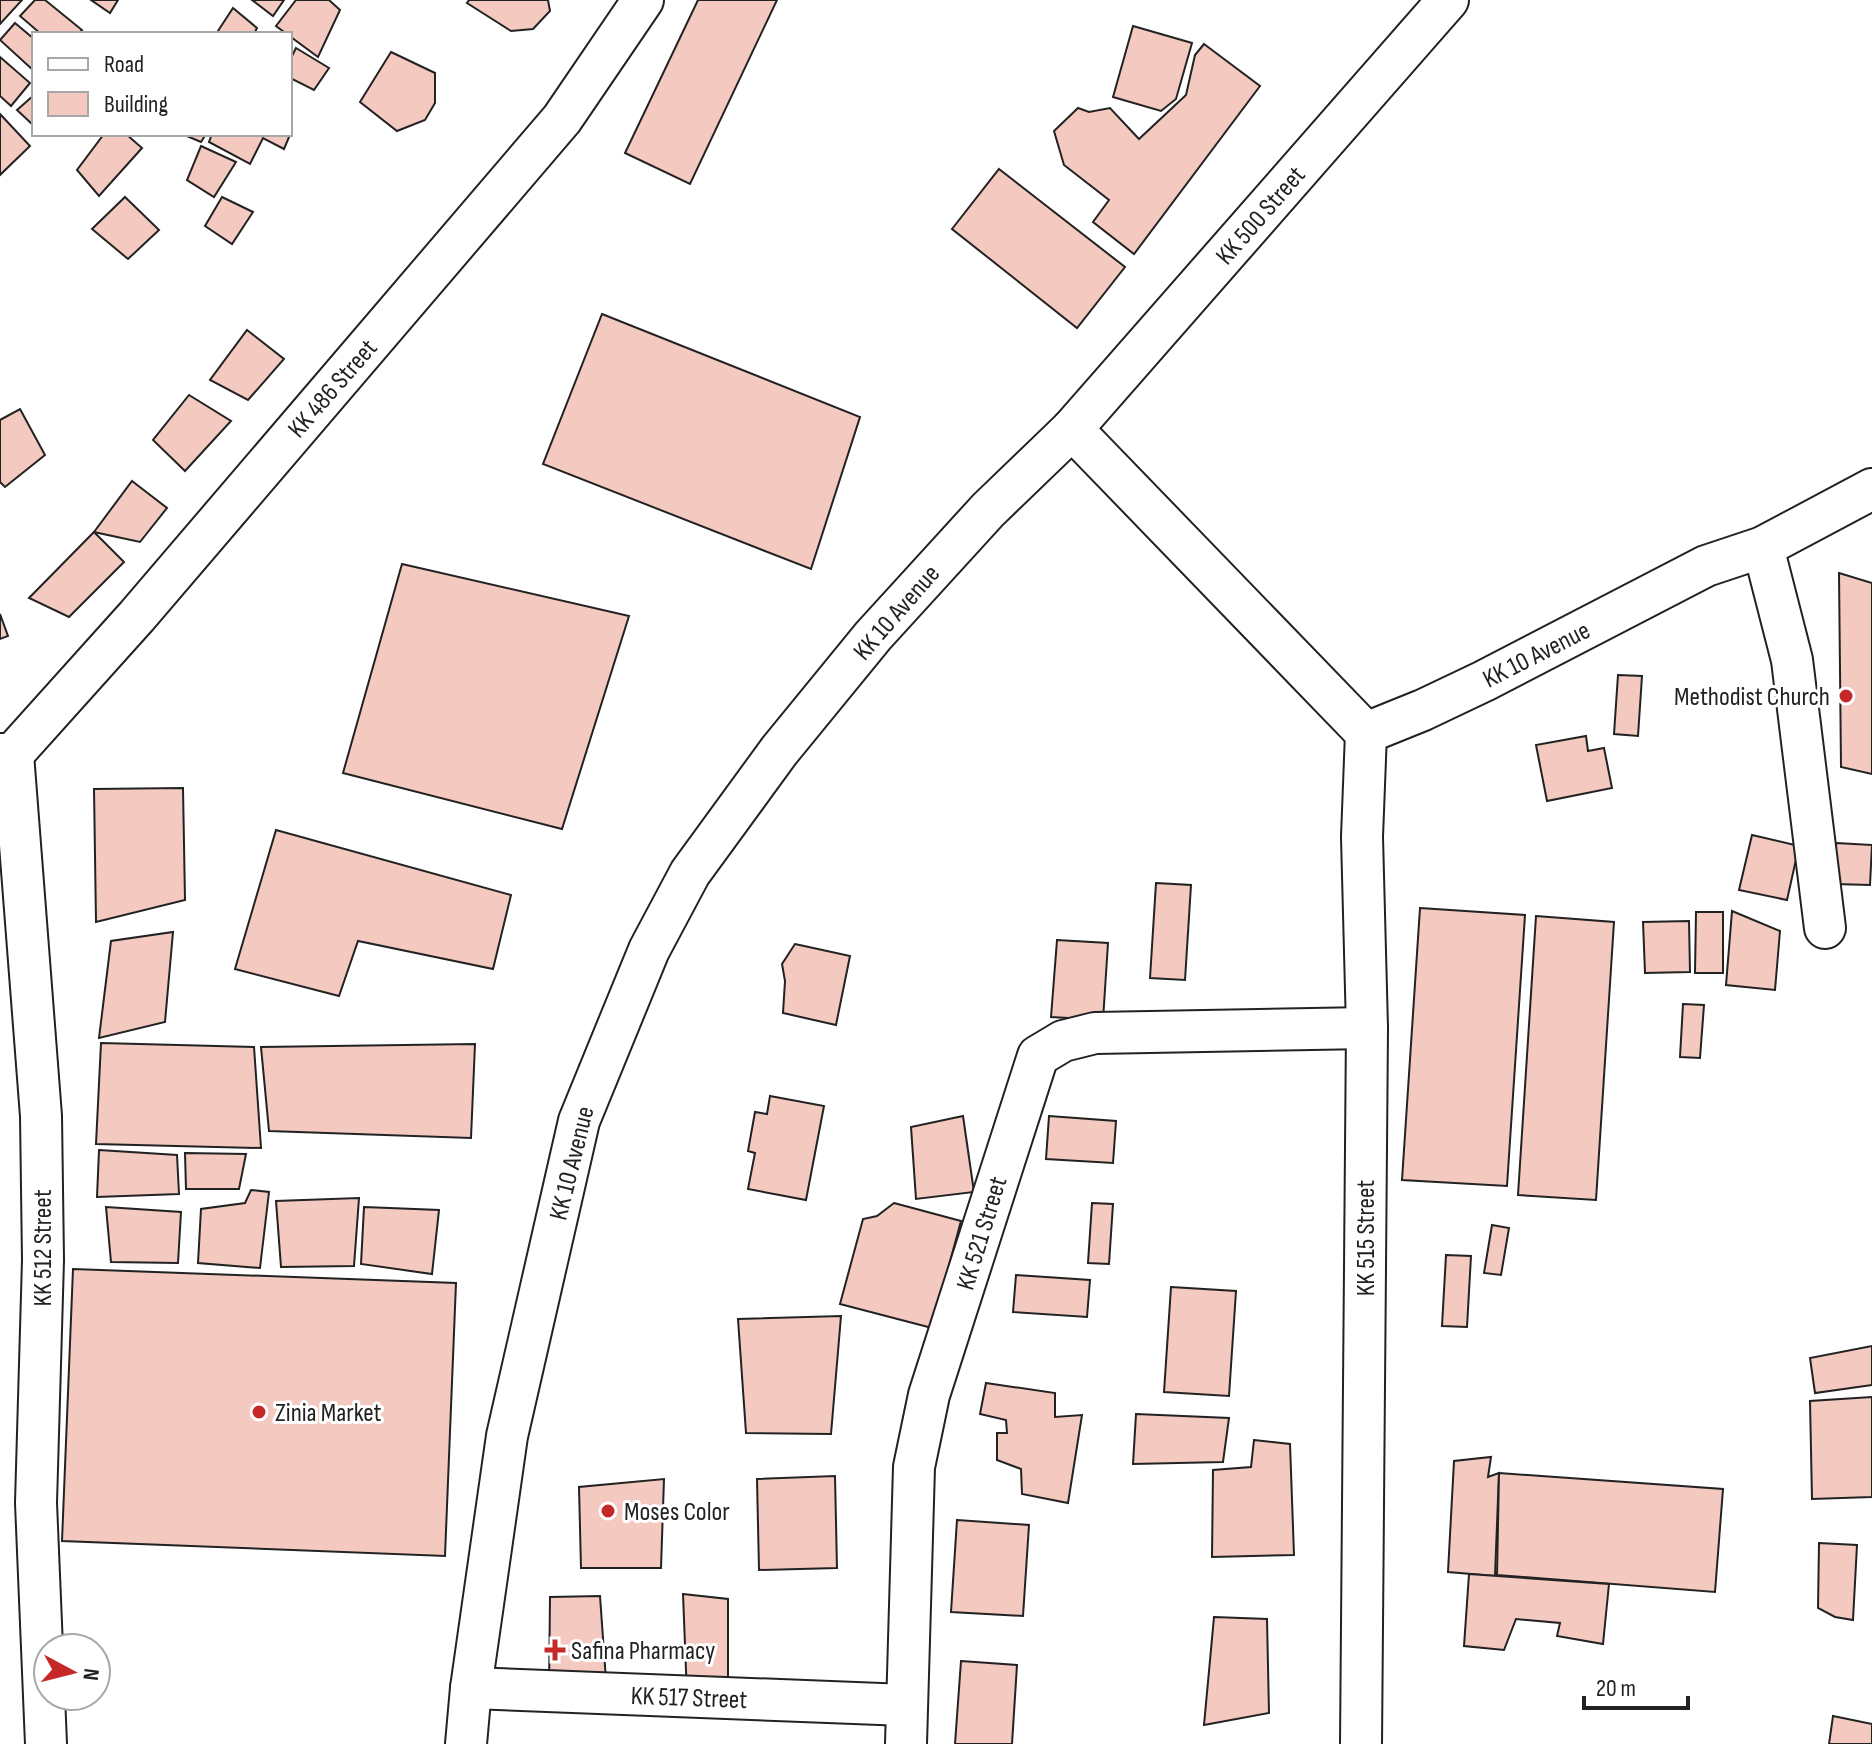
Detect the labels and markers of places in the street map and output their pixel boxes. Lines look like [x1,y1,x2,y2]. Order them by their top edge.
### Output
place label: Methodist Church [1674,682,1830,713]
marker: Methodist Church [1837,687,1855,705]
place label: Zinia Market [275,1398,382,1429]
marker: Zinia Market [250,1403,268,1421]
place label: Moses Color [624,1497,730,1528]
marker: Moses Color [599,1502,617,1520]
place label: Safina Pharmacy [571,1636,715,1667]
marker: Safina Pharmacy [546,1641,564,1659]

